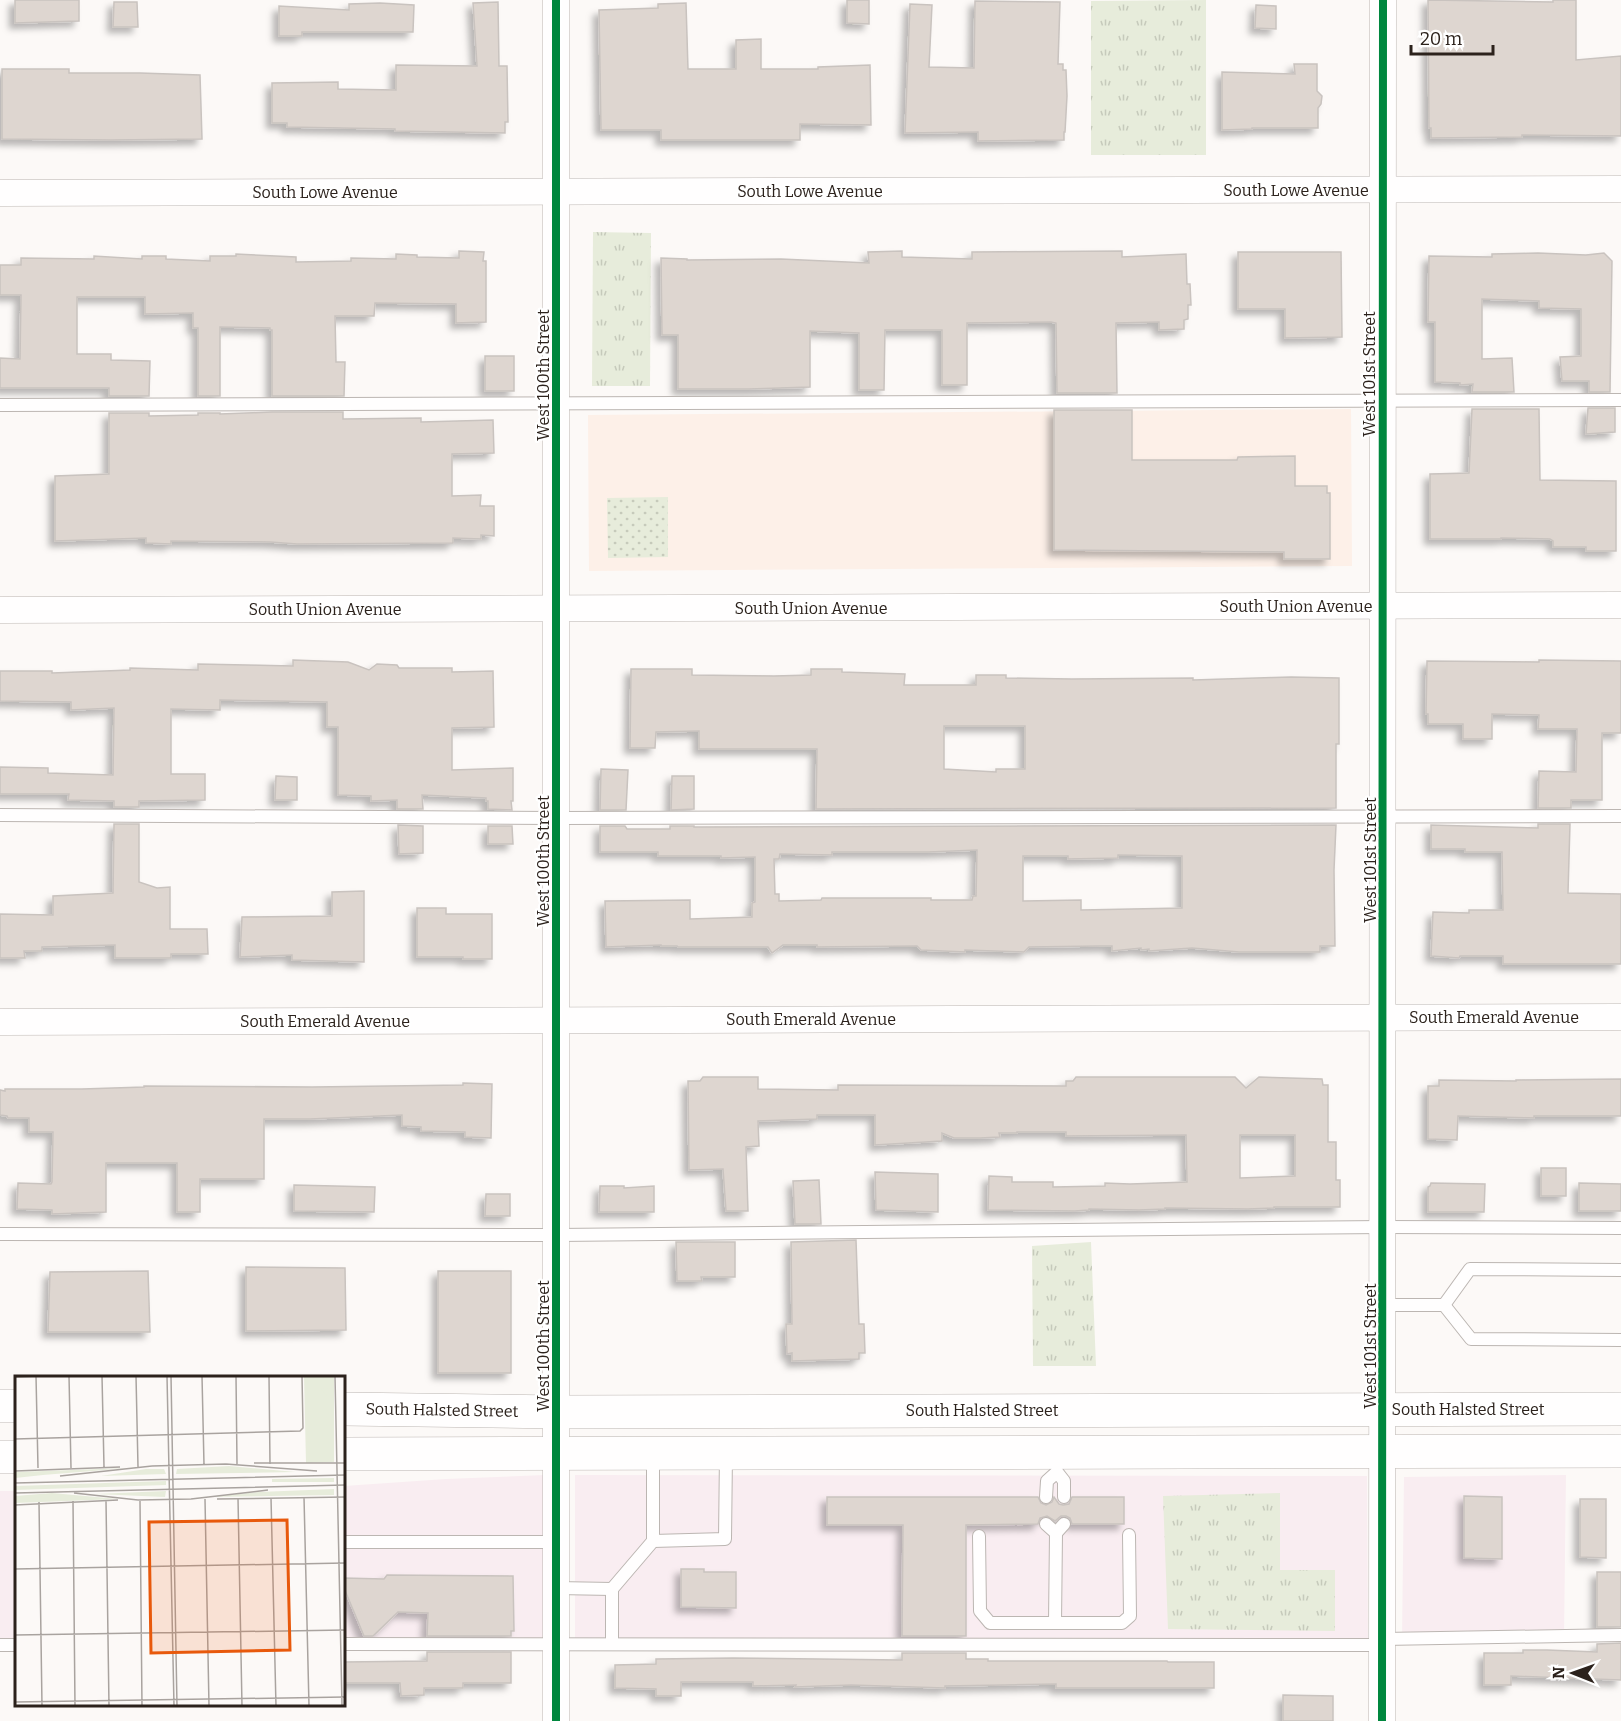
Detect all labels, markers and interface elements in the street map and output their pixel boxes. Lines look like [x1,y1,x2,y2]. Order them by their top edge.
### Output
scale bar [1411,18,1494,56]
text: 20 m [1420,28,1462,50]
street label: South Lowe Avenue [1223,181,1369,200]
street label: South Lowe Avenue [737,182,883,201]
street label: South Lowe Avenue [252,183,398,202]
street label: West 100th Street [534,309,553,441]
street label: West 101st Street [1360,311,1379,437]
street label: South Union Avenue [1220,597,1372,616]
street label: South Union Avenue [735,599,887,618]
street label: South Union Avenue [249,600,401,619]
street label: West 100th Street [534,795,553,927]
street label: West 101st Street [1361,797,1380,923]
street label: South Emerald Avenue [1409,1008,1579,1027]
street label: South Emerald Avenue [726,1010,896,1029]
street label: South Emerald Avenue [240,1012,410,1031]
street label: West 100th Street [534,1280,553,1412]
street label: West 101st Street [1361,1283,1380,1409]
inset map [15,1376,345,1706]
street label: South Halsted Street [365,1399,519,1421]
street label: South Halsted Street [1392,1400,1545,1419]
street label: South Halsted Street [906,1401,1059,1420]
north arrow [1543,1643,1603,1703]
text: N [1549,1666,1568,1679]

